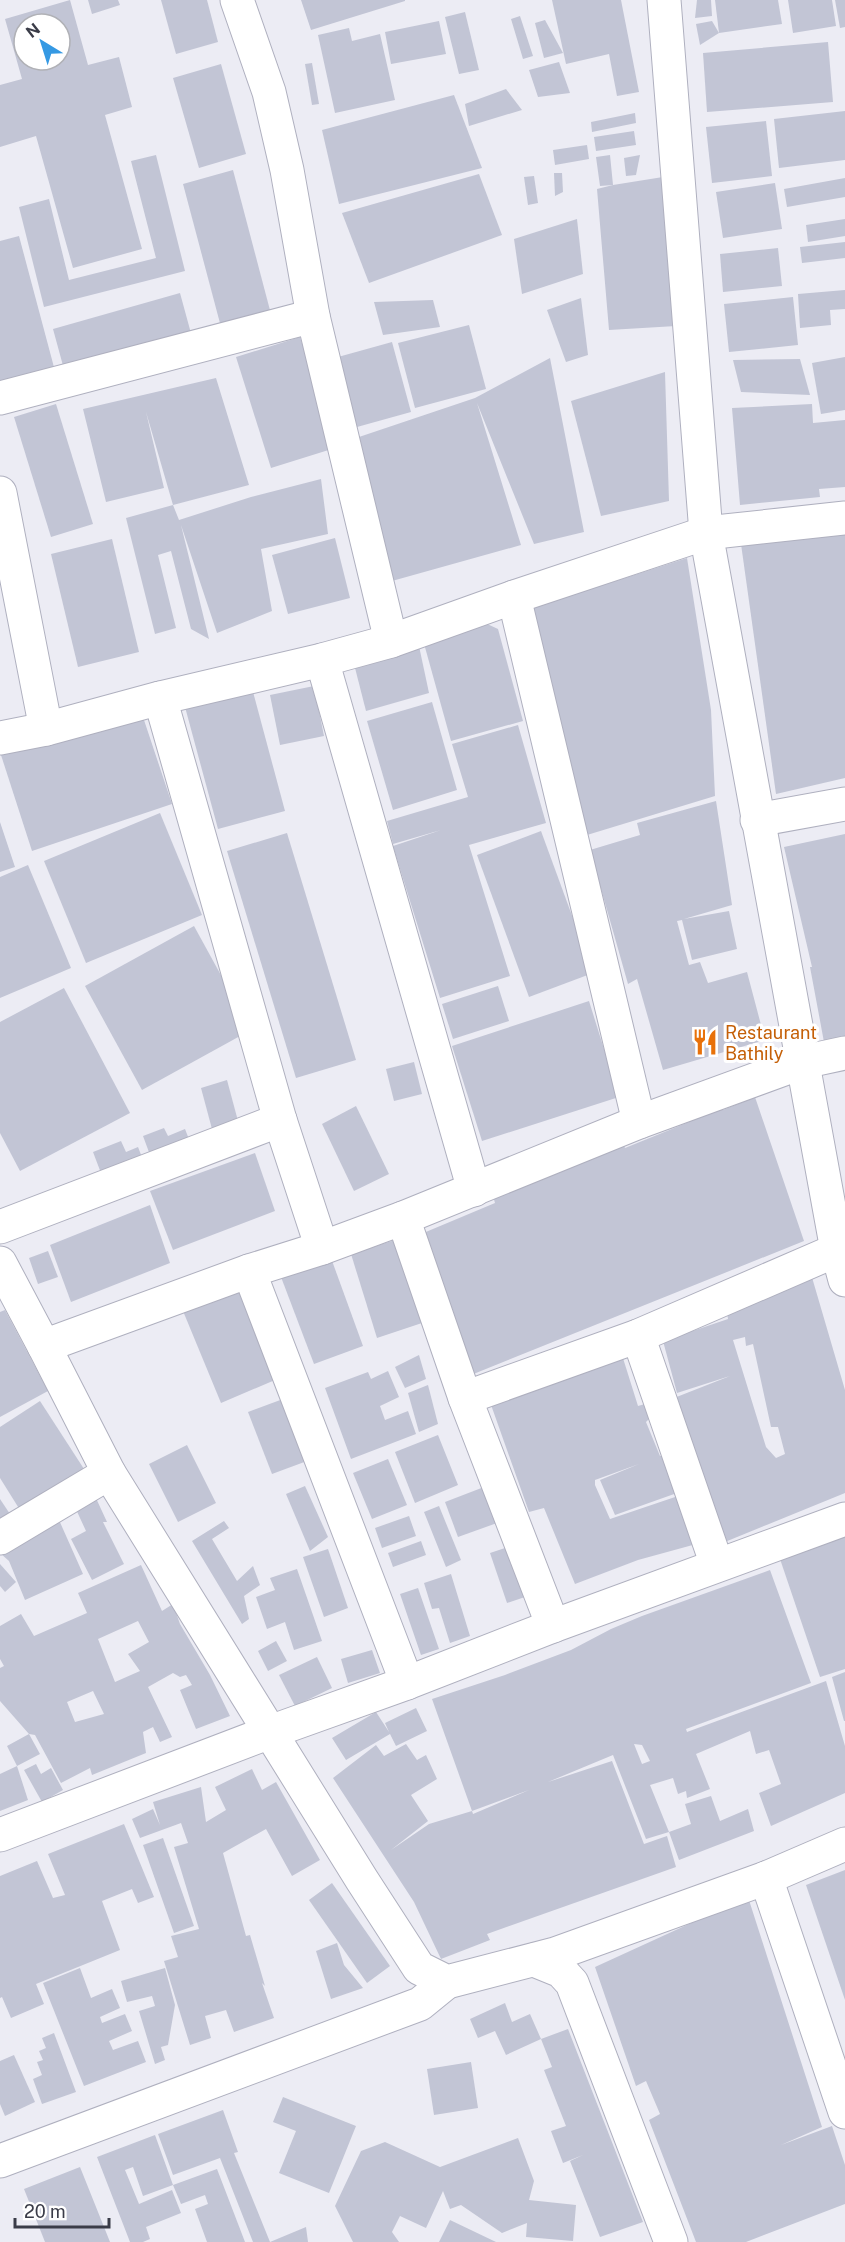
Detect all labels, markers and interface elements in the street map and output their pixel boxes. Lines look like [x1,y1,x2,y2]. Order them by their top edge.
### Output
north arrow [12,12,72,72]
text: N [22,19,44,42]
place label: Restaurant Bathily [725,1022,817,1064]
restaurant icon: Restaurant Bathily [690,1027,720,1057]
scale bar [15,2191,110,2229]
text: 20 m [24,2201,66,2222]

